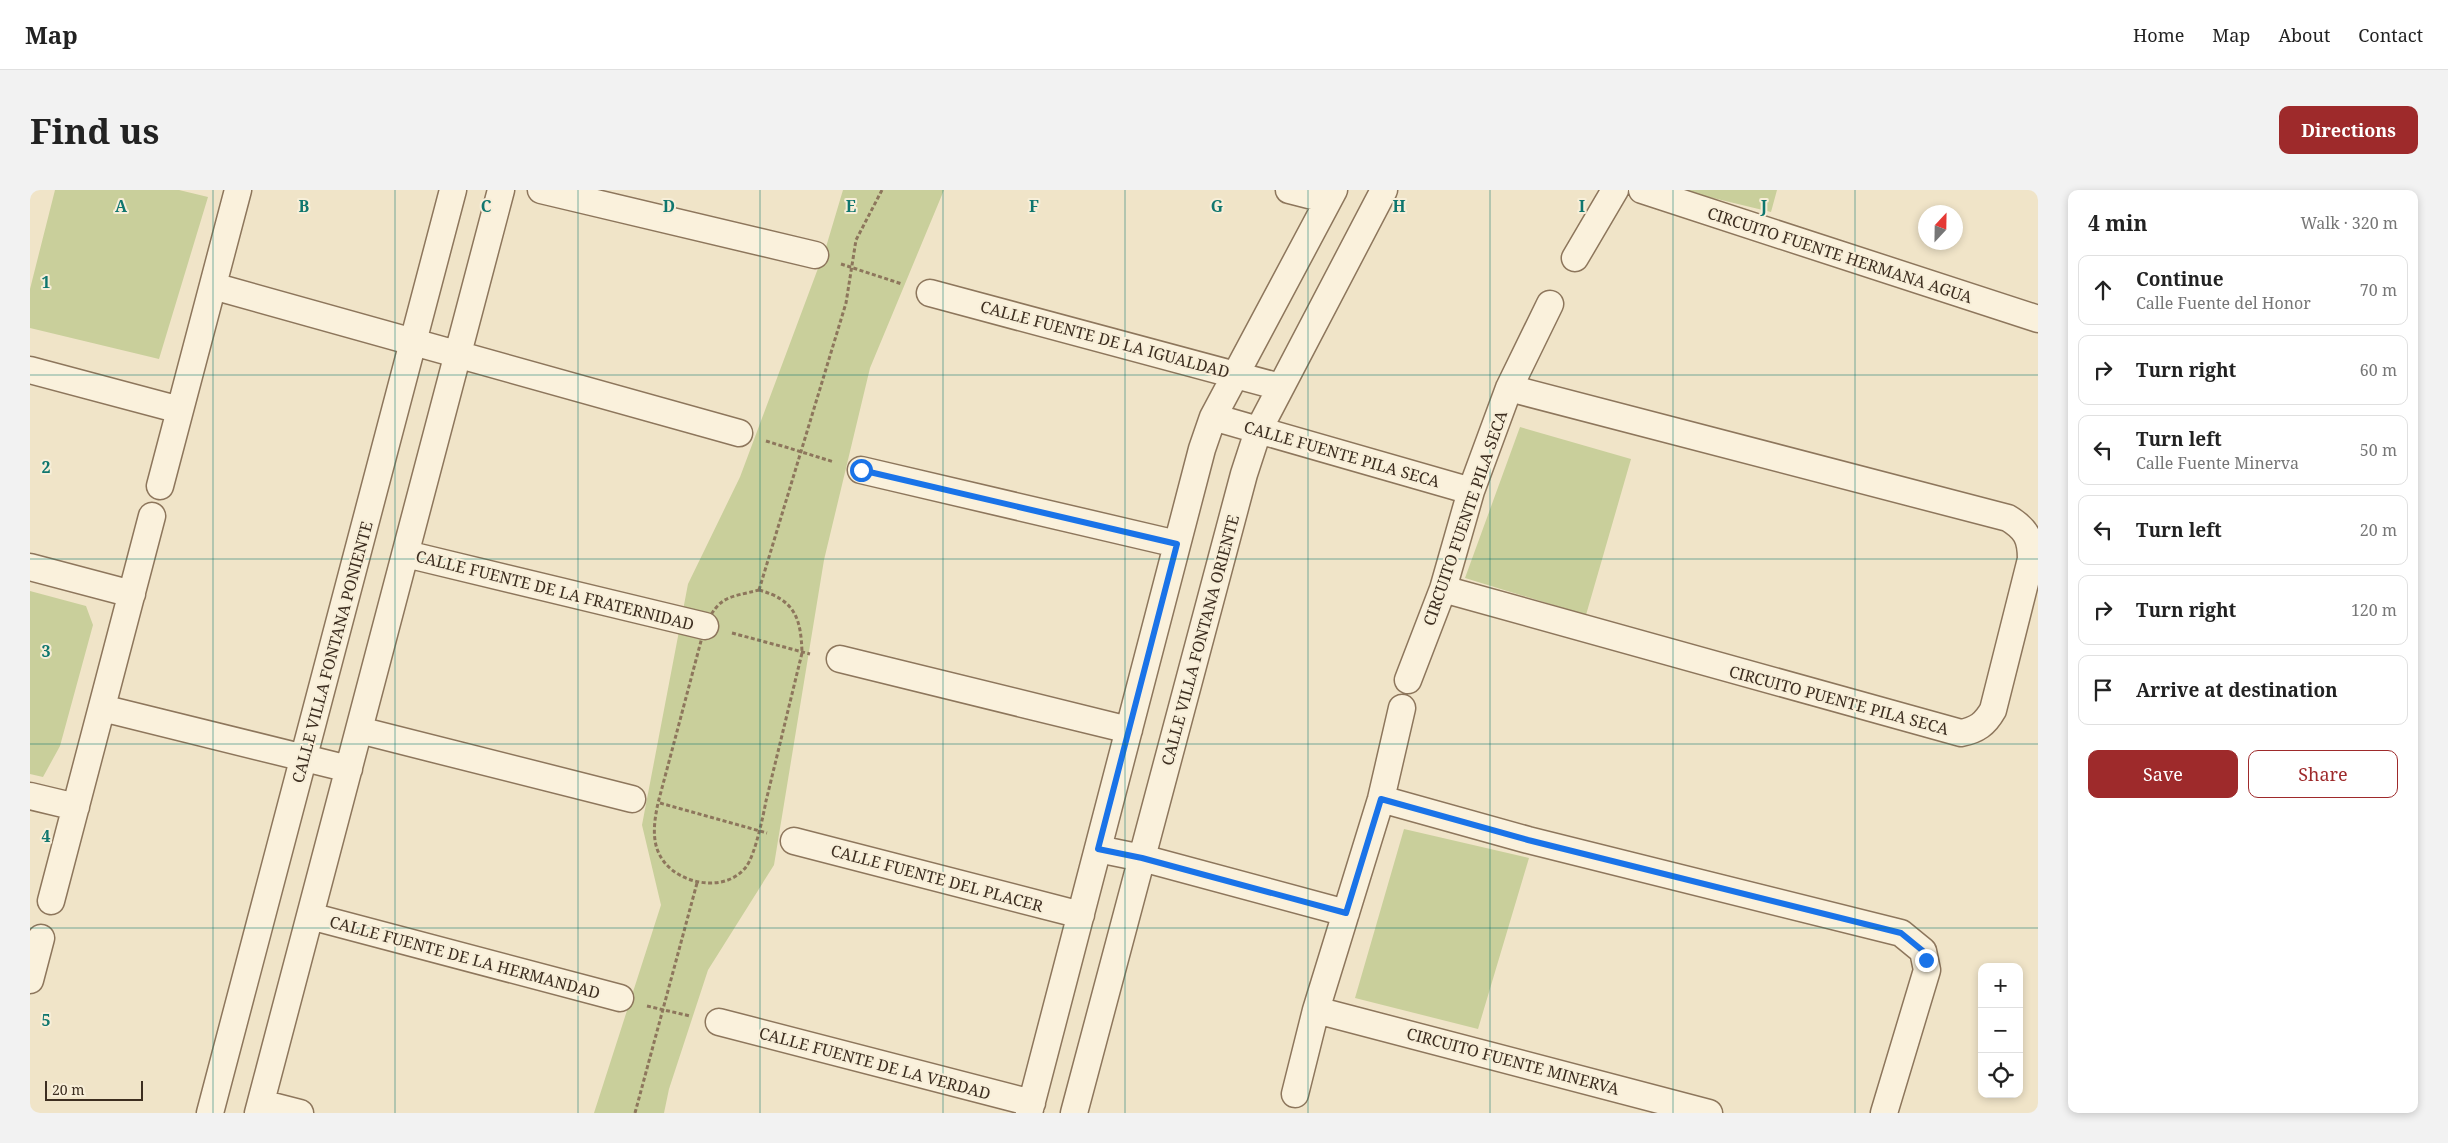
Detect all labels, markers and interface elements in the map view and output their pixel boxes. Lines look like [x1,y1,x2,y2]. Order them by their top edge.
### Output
text: Map [25,18,78,51]
text: Home [2133,23,2184,47]
text: Map [2212,23,2250,47]
text: About [2278,23,2330,47]
text: Contact [2358,23,2423,47]
button: Directions [2279,106,2418,154]
text: Find us [30,107,159,154]
text: A [115,195,128,217]
text: B [299,195,310,217]
text: C [481,195,492,217]
text: D [663,195,675,217]
text: E [846,195,856,217]
text: F [1029,195,1039,217]
text: G [1211,195,1223,217]
text: H [1392,195,1406,217]
text: I [1579,195,1585,217]
text: J [1760,195,1768,217]
street label: CIRCUITO FUENTE HERMANA AGUA [1705,202,1976,309]
north arrow [1918,205,1963,250]
text: 4 min [2088,209,2147,237]
text: Walk · 320 m [2301,212,2398,234]
text: Continue [2136,266,2224,292]
text: 1 [41,271,51,293]
icon: ahead [2089,276,2117,304]
text: 70 m [2360,279,2397,301]
text: Calle Fuente del Honor [2136,292,2311,314]
street label: CALLE FUENTE DE LA IGUALDAD [978,295,1232,383]
icon: right [2089,356,2117,384]
text: Turn right [2136,357,2236,383]
text: 60 m [2360,359,2397,381]
street label: CIRCUITO FUENTE PILA SECA [1418,407,1512,629]
street label: CALLE FUENTE PILA SECA [1241,415,1443,493]
text: Turn left [2136,426,2222,452]
icon: left [2089,436,2117,464]
text: 50 m [2360,439,2397,461]
text: Calle Fuente Minerva [2136,452,2299,474]
text: 2 [41,456,51,478]
route start [850,459,873,482]
street label: CALLE VILLA FONTANA ORIENTE [1156,512,1244,768]
icon: left [2089,516,2117,544]
text: Turn left [2136,517,2222,543]
street label: CALLE VILLA FONTANA PONIENTE [286,519,378,785]
text: 20 m [2360,519,2397,541]
street label: CALLE FUENTE DE LA FRATERNIDAD [413,545,697,635]
icon: right [2089,596,2117,624]
text: Turn right [2136,597,2236,623]
text: 120 m [2351,599,2397,621]
text: 3 [41,640,51,662]
street label: CIRCUITO PUENTE PILA SECA [1727,660,1952,740]
icon: arrive [2089,676,2117,704]
text: Arrive at destination [2136,677,2338,703]
button: Save [2088,750,2238,798]
button: Share [2248,750,2398,798]
text: 4 [41,825,51,847]
street label: CALLE FUENTE DEL PLACER [828,839,1046,917]
street label: CALLE FUENTE DE LA HERMANDAD [327,910,603,1004]
route end [1915,949,1938,972]
map controls [1978,963,2023,1098]
button: + [1978,963,2023,1008]
button: − [1978,1008,2023,1053]
text: 5 [41,1009,51,1031]
street label: CALLE FUENTE DE LA VERDAD [757,1021,993,1105]
street label: CIRCUITO FUENTE MINERVA [1404,1022,1623,1100]
button: locate [1978,1053,2023,1098]
scale bar [45,1078,142,1101]
text: 20 m [52,1080,85,1099]

